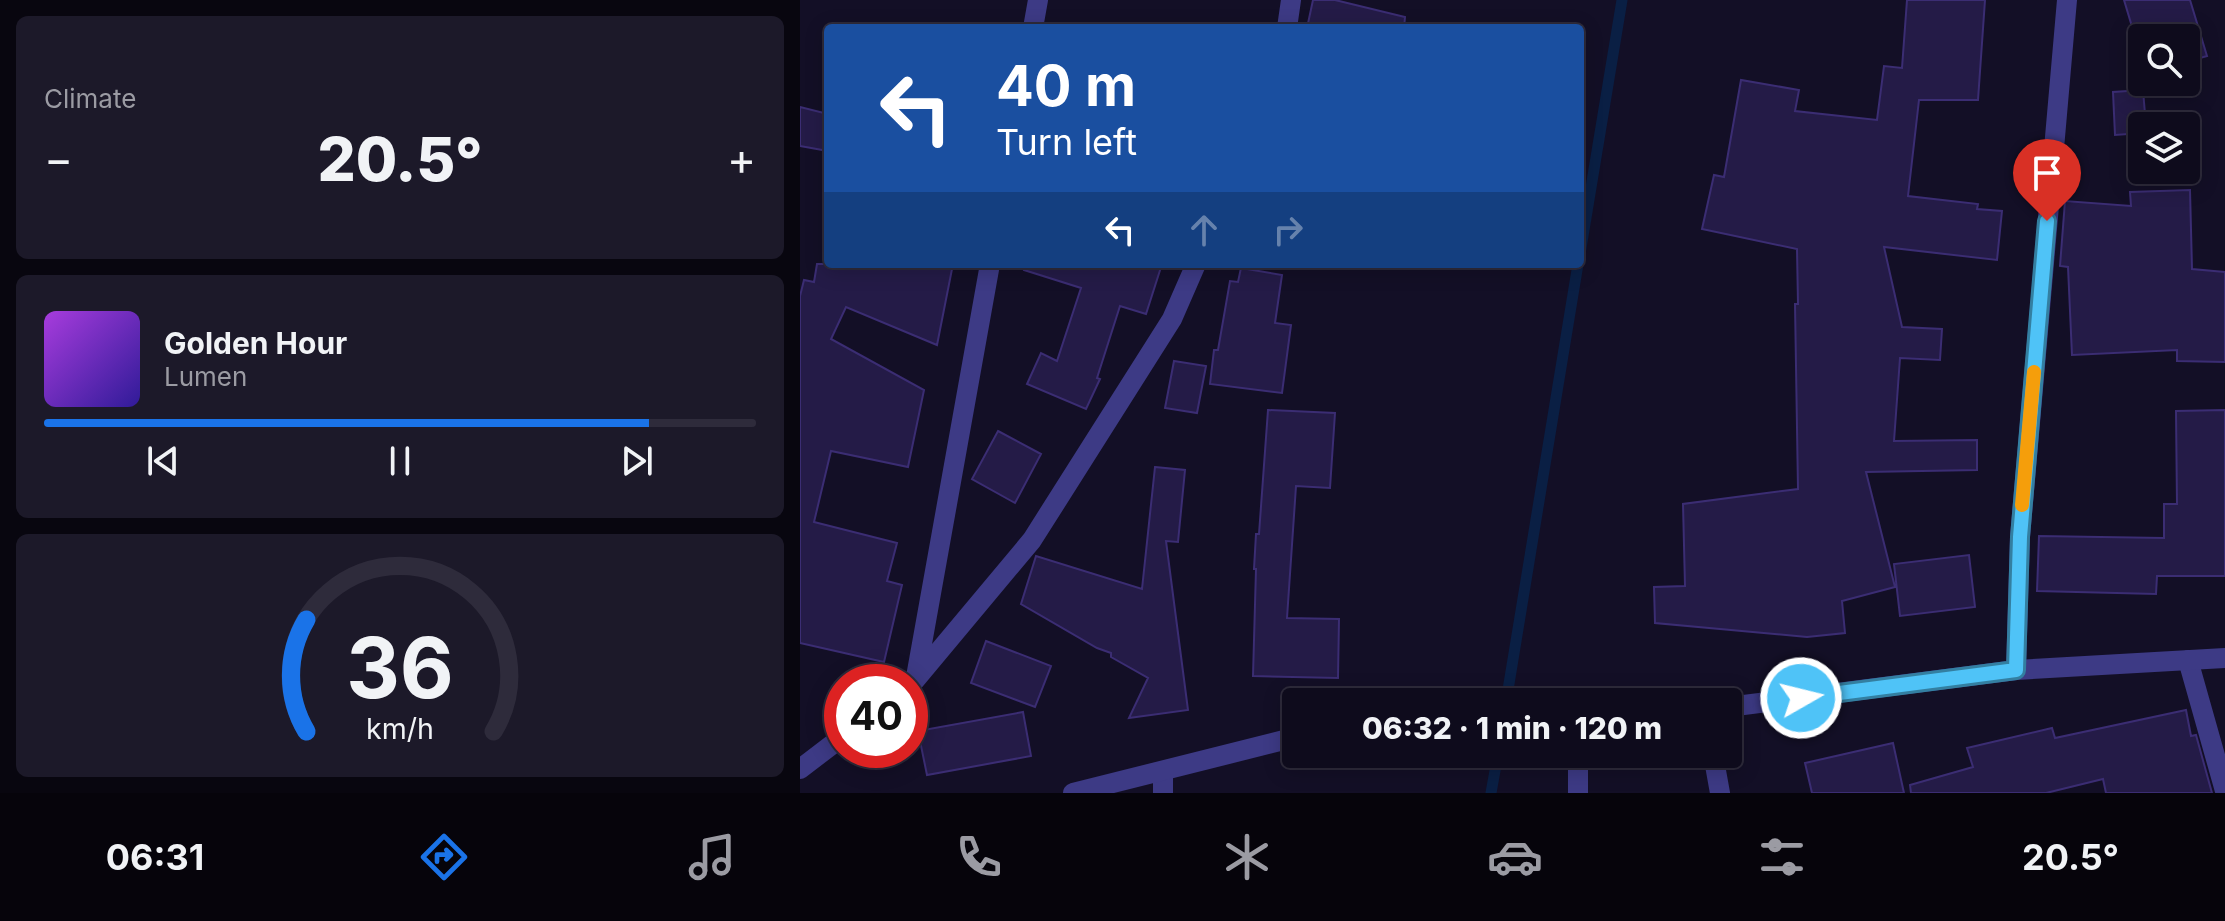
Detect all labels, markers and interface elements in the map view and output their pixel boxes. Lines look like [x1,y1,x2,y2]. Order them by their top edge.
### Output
map controls [2128,24,2200,184]
button: search [2128,24,2200,96]
text: 40 m [996,52,1136,120]
icon: left [864,56,968,160]
text: Climate [44,83,136,114]
button: layers [2128,112,2200,184]
text: Turn left [996,120,1137,164]
text: 20.5° [317,123,483,195]
text: − [44,132,73,186]
text: + [727,132,756,186]
pin [2013,139,2081,221]
icon: arrive [2025,151,2069,195]
icon: left [1098,208,1142,252]
icon: ahead [1182,208,1226,252]
icon: right [1266,208,1310,252]
text: Golden Hour [164,325,347,361]
text: Lumen [164,361,247,392]
icon: previous [141,439,185,483]
icon: pause [378,439,422,483]
icon: next [615,439,659,483]
text: 36 [346,616,454,717]
position arrow [1759,656,1843,740]
speed limit sign: 40 [824,664,928,768]
text: 06:32 · 1 min · 120 m [1362,710,1662,746]
text: km/h [366,711,434,746]
icon: directions [416,829,472,885]
icon: music [684,829,740,885]
icon: phone [951,829,1007,885]
icon: climate [1219,829,1275,885]
icon: car [1487,829,1543,885]
icon: filters [1754,829,1810,885]
text: 06:31 [106,835,204,879]
text: 20.5° [2022,835,2119,879]

